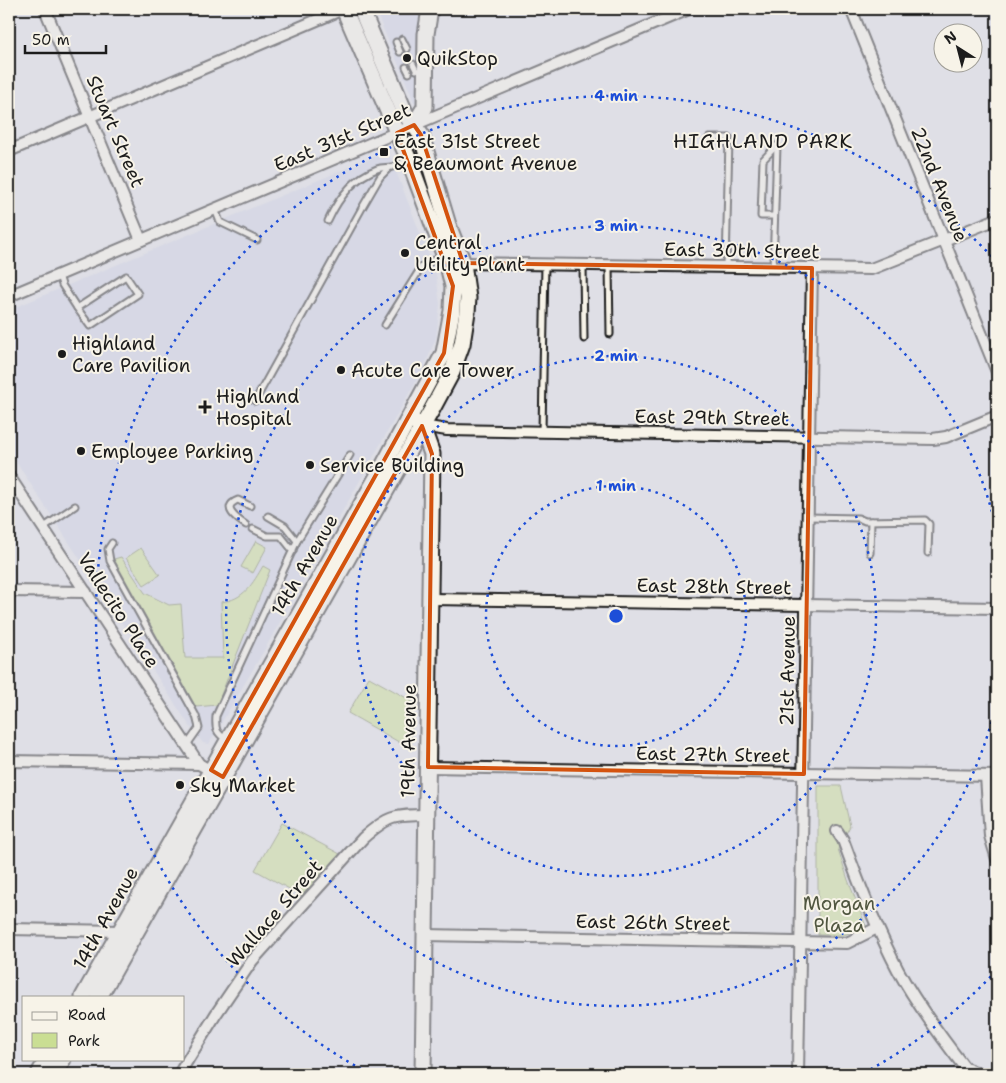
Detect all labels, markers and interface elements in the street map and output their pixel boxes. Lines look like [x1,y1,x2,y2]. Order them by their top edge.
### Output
scale bar [25,22,106,54]
north arrow [934,22,984,72]
text: N [941,27,960,48]
text: 50 m [32,30,70,50]
place label: QuikStop [417,46,498,71]
marker: QuikStop [401,52,413,64]
street label: Stuart Street [81,71,150,191]
text: 4 min [594,86,638,106]
street label: East 31st Street [270,97,414,178]
street label: 22nd Avenue [905,123,974,245]
district label: HIGHLAND PARK [673,128,853,154]
place label: East 31st Street & Beaumont Avenue [394,129,577,176]
marker: East 31st Street & Beaumont Avenue [378,146,390,158]
text: 3 min [594,216,638,236]
place label: Central Utility Plant [415,230,525,277]
street label: East 30th Street [664,237,820,264]
marker: Central Utility Plant [399,247,411,259]
place label: Highland Care Pavilion [72,331,190,378]
text: 2 min [594,346,638,366]
marker: Highland Care Pavilion [56,348,68,360]
place label: Acute Care Tower [351,358,514,383]
marker: Acute Care Tower [335,364,347,376]
place label: Highland Hospital [216,384,299,431]
marker: Highland Hospital [198,400,212,414]
street label: East 29th Street [634,404,790,431]
place label: Employee Parking [91,439,253,464]
marker: Employee Parking [75,445,87,457]
place label: Service Building [320,453,464,478]
marker: Service Building [304,459,316,471]
text: 1 min [596,476,636,496]
street label: 14th Avenue [265,510,344,621]
street label: Vallecito Place [72,548,165,673]
street label: East 28th Street [636,573,792,600]
centre of rings [607,607,625,625]
street label: 21st Avenue [774,616,801,726]
street label: 19th Avenue [395,684,422,798]
street label: East 27th Street [636,741,790,768]
place label: Sky Market [190,773,296,798]
marker: Sky Market [174,779,186,791]
street label: Wallace Street [221,854,328,972]
street label: 14th Avenue [67,862,144,974]
park label: Morgan Plaza [803,891,875,938]
street label: East 26th Street [575,909,731,936]
legend [22,996,185,1060]
text: Road [68,1005,106,1025]
text: Park [68,1031,100,1051]

